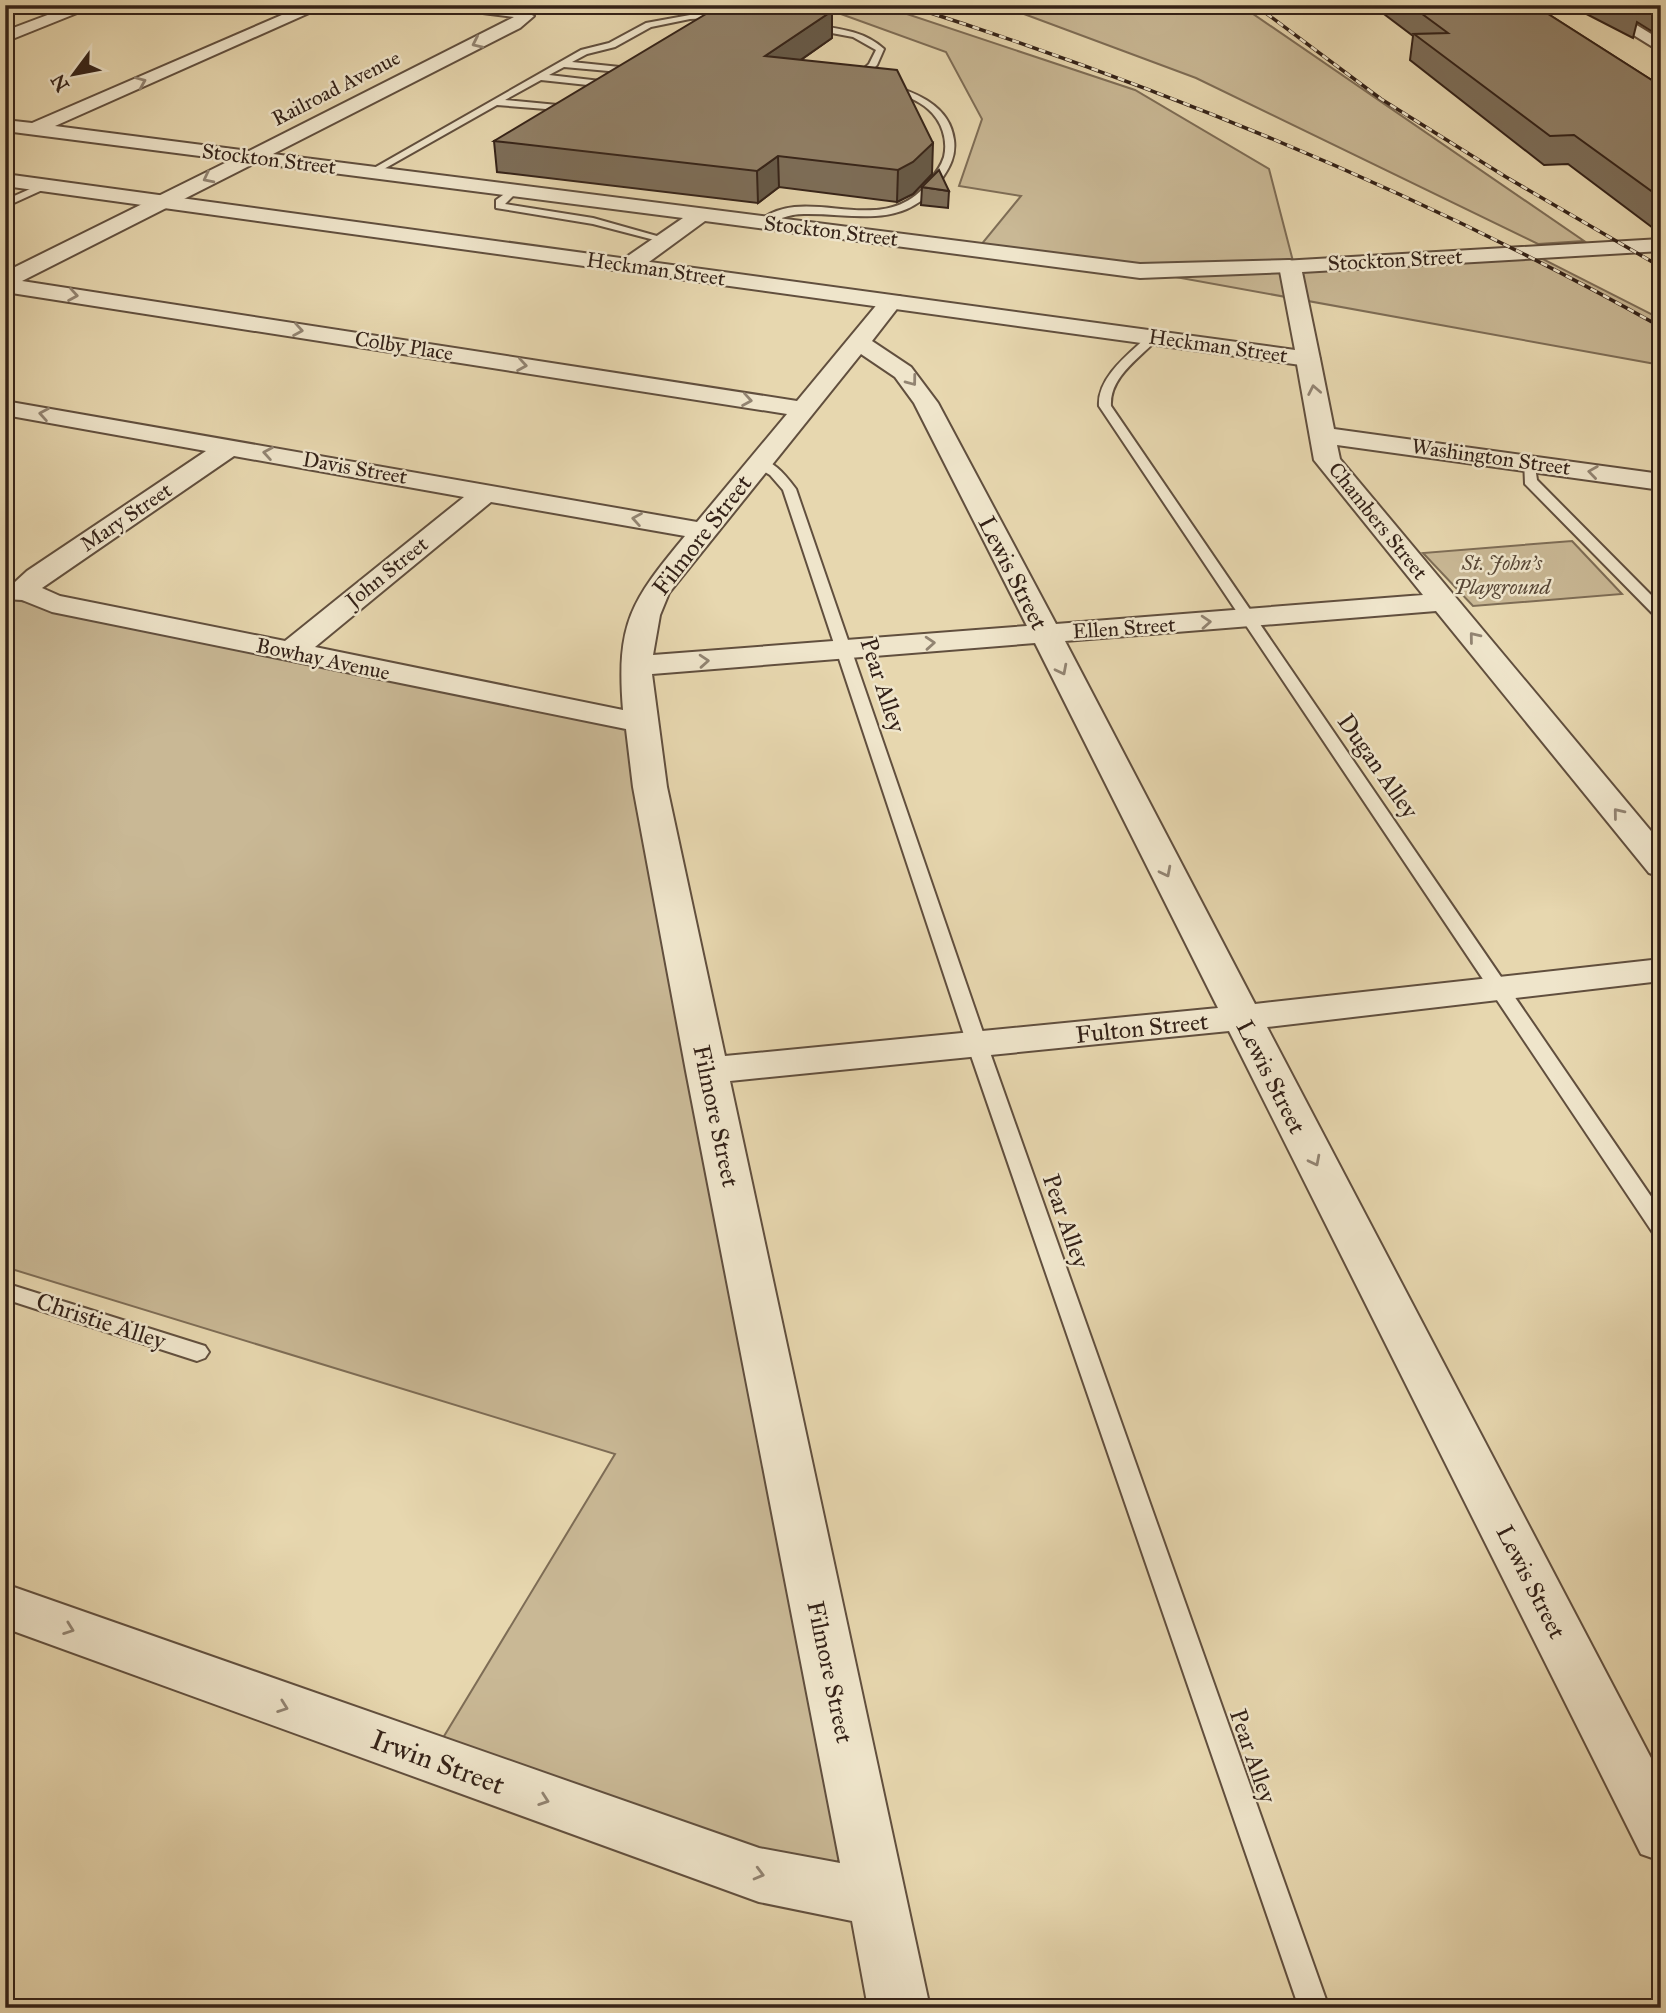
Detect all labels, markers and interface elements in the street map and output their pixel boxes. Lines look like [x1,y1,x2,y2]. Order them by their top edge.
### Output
one-way arrow [472,34,484,48]
north arrow [38,38,108,108]
street label: Railroad Avenue [267,44,405,131]
text: N [46,70,74,96]
one-way arrow [134,76,146,90]
street label: Stockton Street [200,138,338,180]
one-way arrow [203,170,215,184]
street label: Stockton Street [762,210,900,252]
street label: Stockton Street [1327,243,1464,277]
street label: Heckman Street [585,246,728,292]
one-way arrow [67,287,79,302]
one-way arrow [292,322,304,337]
street label: Heckman Street [1147,323,1290,369]
street label: Colby Place [353,325,455,367]
one-way arrow [516,357,528,372]
one-way arrow [904,373,916,386]
one-way arrow [1308,384,1323,396]
one-way arrow [741,392,753,407]
one-way arrow [38,407,50,422]
street label: Washington Street [1410,433,1573,481]
one-way arrow [262,446,274,461]
street label: Davis Street [301,446,410,490]
street label: Chambers Street [1323,457,1434,585]
one-way arrow [1587,465,1599,480]
street label: Filmore Street [646,468,759,601]
street label: Mary Street [75,477,177,557]
street label: Lewis Street [972,511,1055,635]
one-way arrow [631,512,643,527]
street label: John Street [339,531,434,614]
park label: St. John’s Playground [1453,550,1553,600]
street label: Ellen Street [1072,611,1177,645]
one-way arrow [1201,615,1212,630]
street label: Bowhay Avenue [254,632,392,686]
one-way arrow [1469,633,1482,645]
street label: Pear Alley [854,634,913,737]
one-way arrow [925,636,936,651]
one-way arrow [698,654,709,669]
one-way arrow [1054,662,1068,675]
street label: Dugan Alley [1331,708,1426,825]
one-way arrow [1613,809,1626,821]
one-way arrow [1158,865,1171,877]
street label: Fulton Street [1074,1006,1210,1050]
street label: Lewis Street [1230,1015,1313,1139]
street label: Filmore Street [686,1042,746,1190]
one-way arrow [1306,1154,1320,1167]
street label: Pear Alley [1036,1170,1096,1273]
street label: Christie Alley [32,1286,170,1356]
street label: Lewis Street [1490,1520,1573,1644]
street label: Filmore Street [800,1598,860,1746]
one-way arrow [63,1621,75,1635]
one-way arrow [277,1698,289,1712]
street label: Pear Alley [1223,1705,1283,1808]
street label: Irwin Street [366,1722,510,1802]
one-way arrow [537,1792,549,1806]
one-way arrow [753,1865,765,1880]

